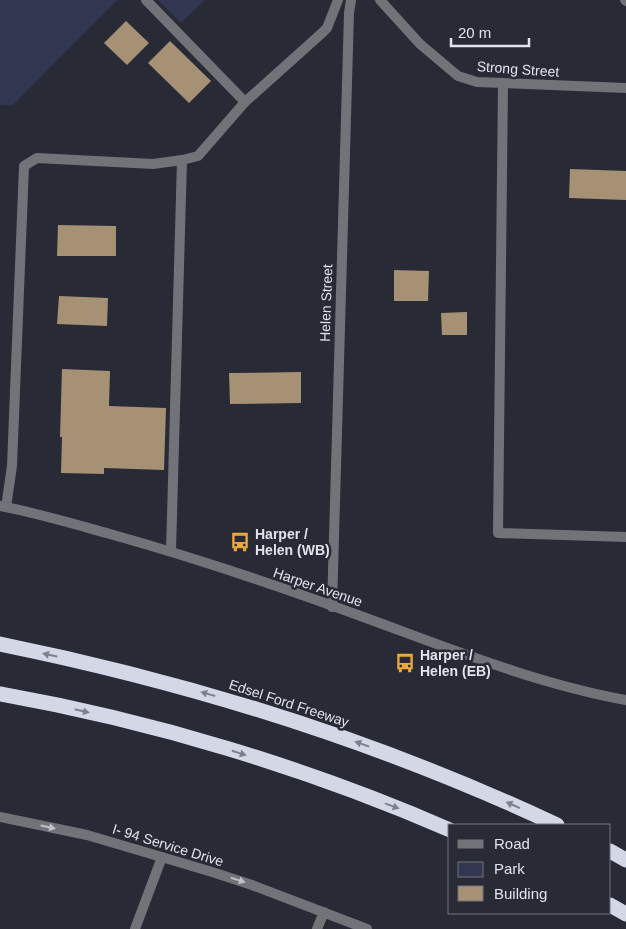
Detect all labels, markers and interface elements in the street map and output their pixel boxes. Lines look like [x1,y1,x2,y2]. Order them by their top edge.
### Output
scale bar [451,15,528,47]
text: 20 m [458,24,491,41]
street label: Strong Street [476,58,560,80]
street label: Helen Street [317,264,335,342]
place label: Harper / Helen (WB) [255,526,330,558]
bus stop icon: Harper / Helen (WB) [229,531,251,553]
street label: Harper Avenue [271,564,365,610]
place label: Harper / Helen (EB) [420,647,491,679]
one-way arrow [42,650,58,658]
bus stop icon: Harper / Helen (EB) [394,652,416,674]
street label: Edsel Ford Freeway [227,676,351,730]
one-way arrow [200,690,215,698]
one-way arrow [75,707,90,715]
one-way arrow [355,740,370,747]
one-way arrow [232,749,247,757]
one-way arrow [506,800,520,808]
one-way arrow [385,803,400,810]
street label: I- 94 Service Drive [111,821,226,870]
one-way arrow [40,823,55,831]
legend [448,824,611,914]
text: Road [494,835,530,852]
text: Park [494,860,525,877]
one-way arrow [230,877,245,885]
text: Building [494,885,547,902]

